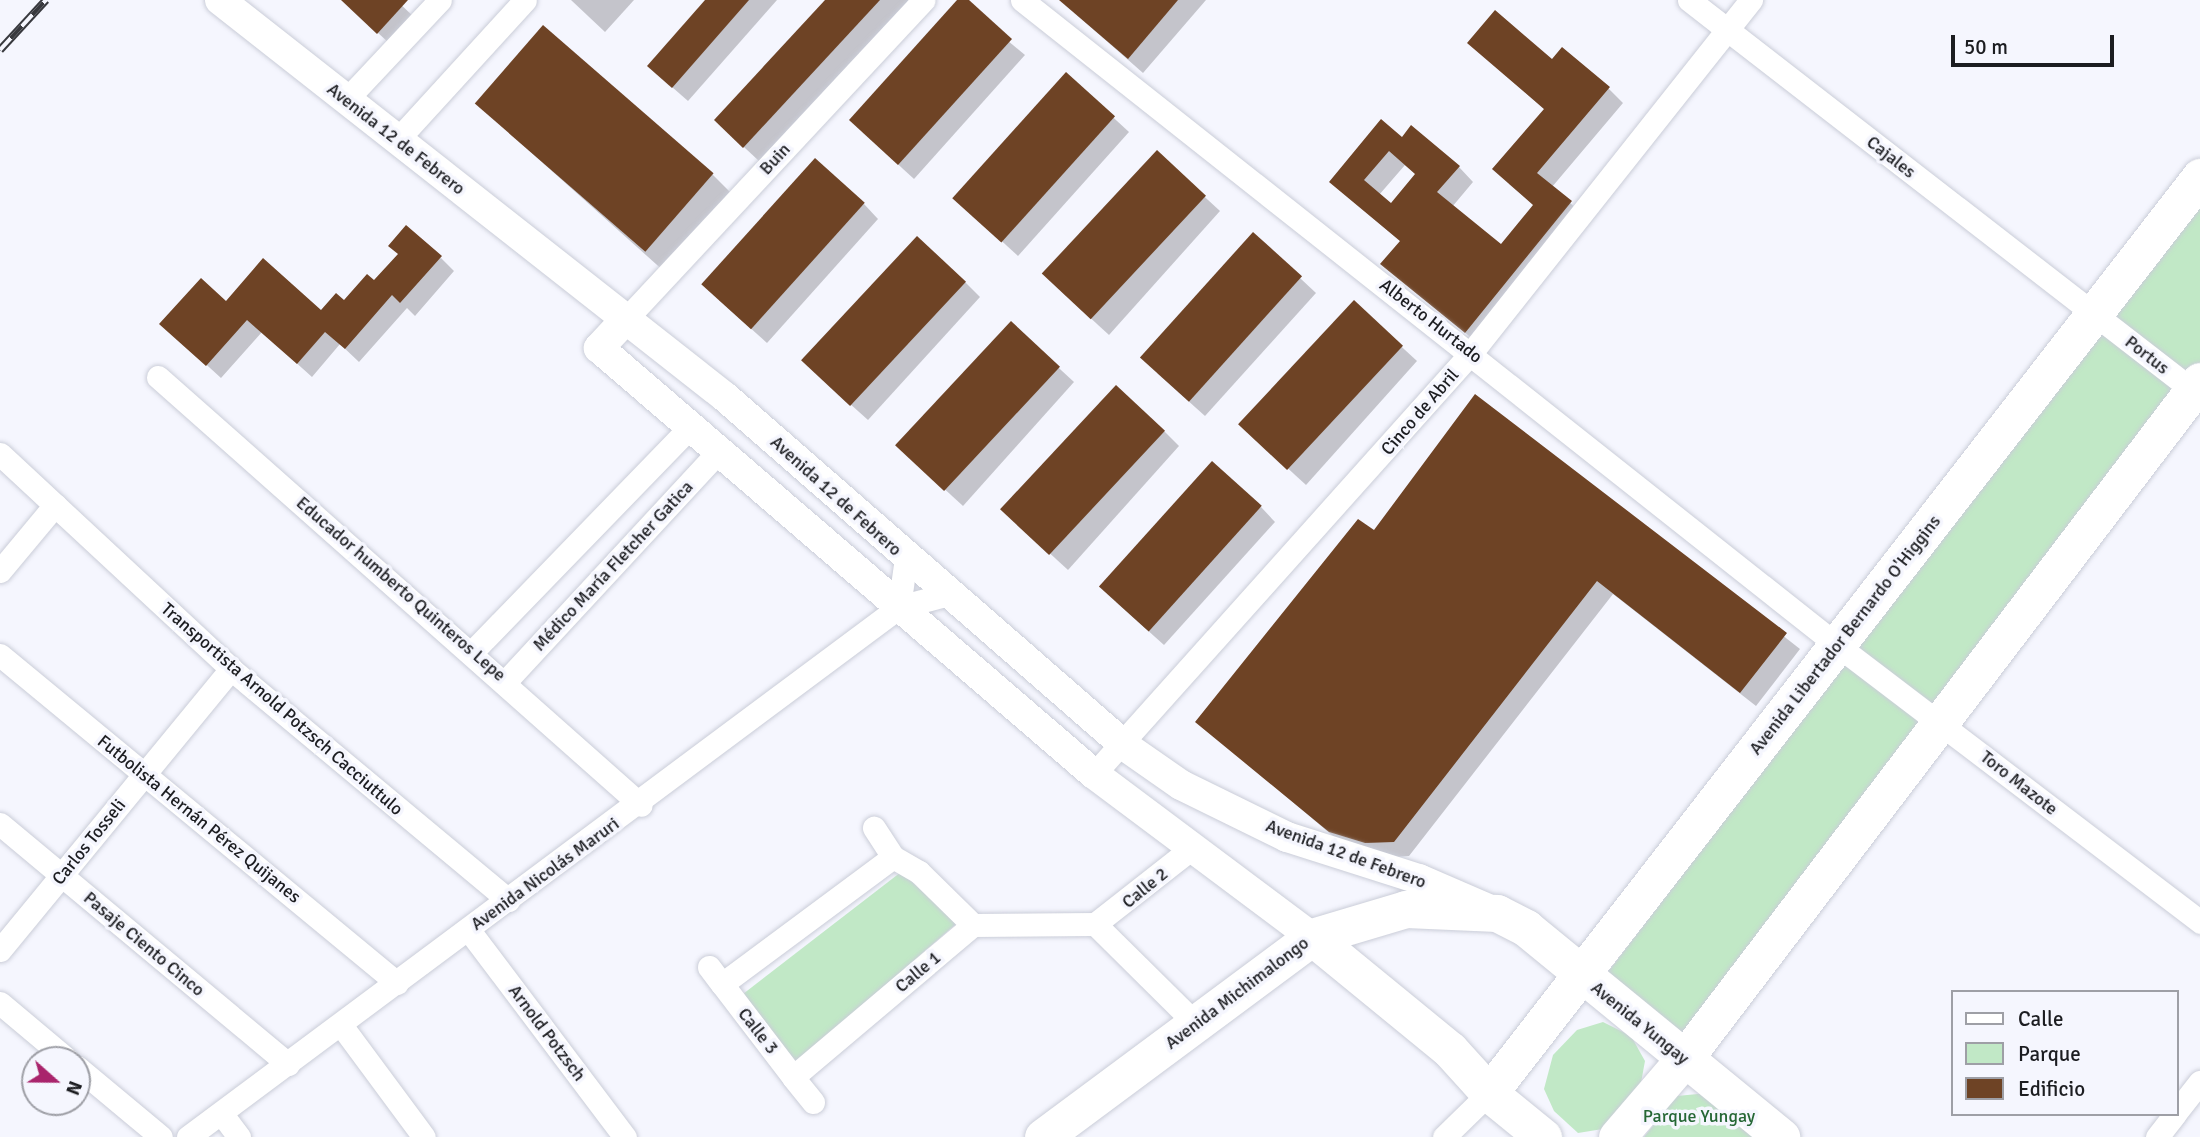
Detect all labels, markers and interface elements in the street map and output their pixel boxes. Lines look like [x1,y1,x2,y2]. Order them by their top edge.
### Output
scale bar [1955,21,2118,65]
text: 50 m [1964,34,2008,60]
street label: Avenida 12 de Febrero [323,78,469,200]
street label: Cajales [1862,131,1920,183]
street label: Buin [755,139,795,179]
street label: Alberto Hurtado [1375,274,1487,368]
street label: Portus [2121,331,2173,379]
street label: Cinco de Abril [1377,364,1463,460]
street label: Avenida 12 de Febrero [766,431,906,561]
street label: Médico María Fletcher Gatica [528,476,698,656]
street label: Educador humberto Quinteros Lepe [292,492,510,686]
street label: Avenida Libertador Bernardo O'Higgins [1745,511,1945,759]
street label: Transportista Arnold Potzsch Cacciuttulo [157,598,407,820]
street label: Futbolista Hernán Pérez Quijanes [93,730,305,908]
street label: Toro Mazote [1976,746,2062,820]
street label: Carlos Tosseli [48,795,130,889]
street label: Avenida Nicolás Maruri [467,813,623,935]
street label: Avenida 12 de Febrero [1263,815,1429,893]
street label: Calle 2 [1118,863,1172,913]
street label: Pasaje Ciento Cinco [79,887,209,1001]
street label: Avenida Michimalongo [1161,932,1313,1054]
street label: Calle 1 [891,947,945,997]
street label: Avenida Yungay [1587,977,1693,1069]
street label: Arnold Potzsch [504,981,590,1085]
legend [1952,990,2179,1116]
street label: Calle 3 [733,1004,783,1058]
text: Calle [2018,1006,2064,1032]
text: Parque [2018,1041,2081,1067]
north arrow [21,1046,91,1116]
text: Edificio [2018,1076,2085,1102]
text: N [60,1077,87,1098]
park label: Parque Yungay [1643,1105,1755,1127]

